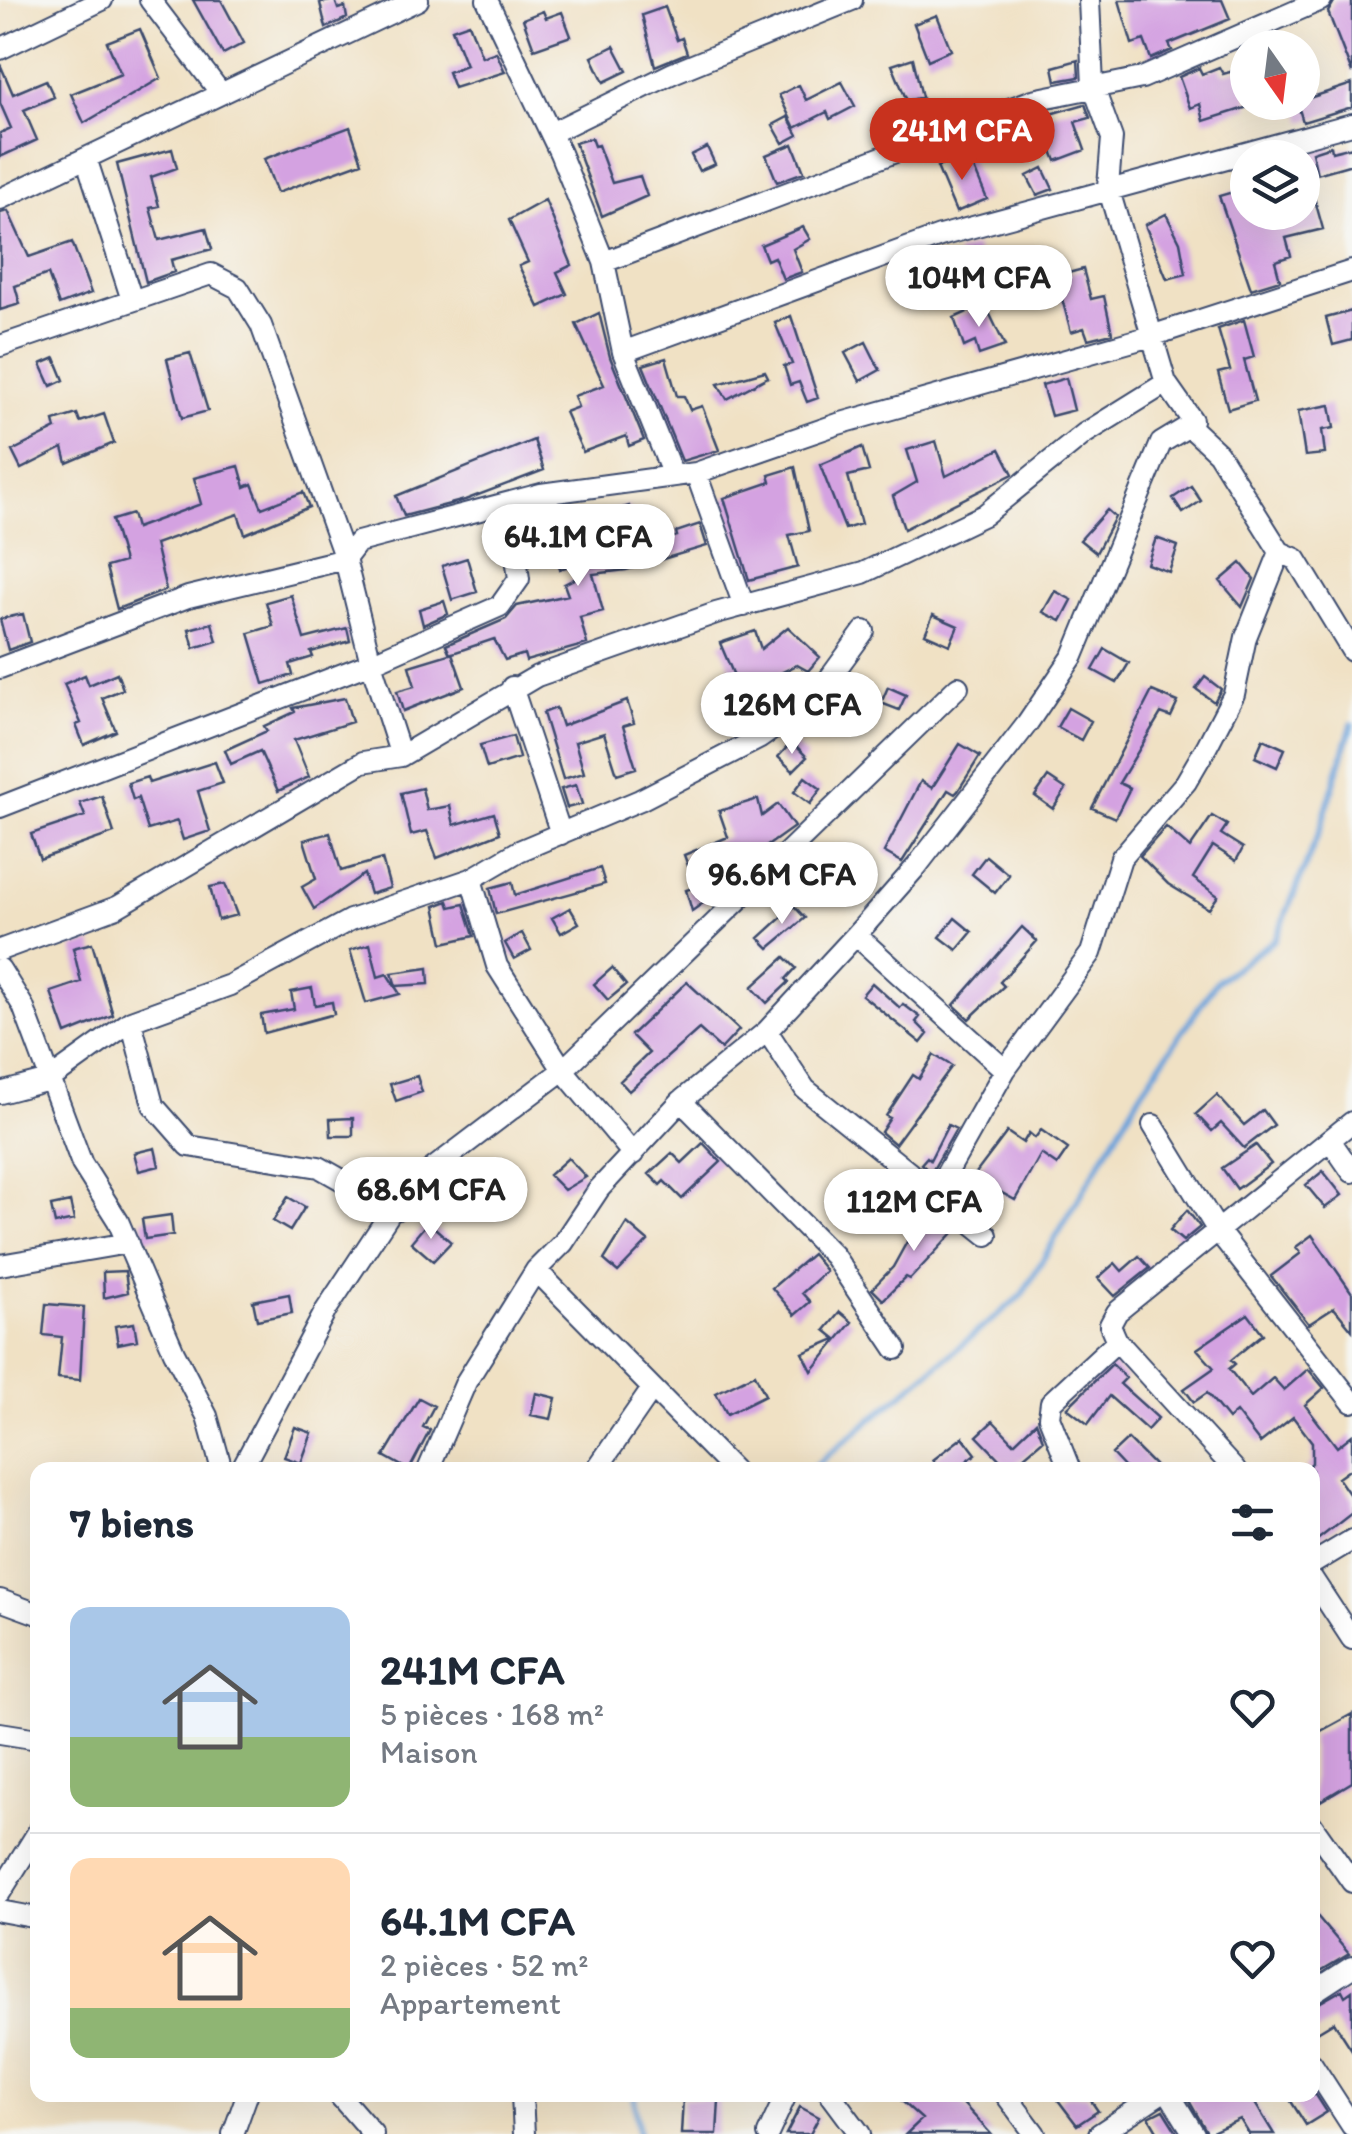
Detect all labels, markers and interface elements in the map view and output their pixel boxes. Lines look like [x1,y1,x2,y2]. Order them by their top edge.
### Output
north arrow [1230,30,1320,120]
map controls [1230,30,1320,230]
pin: 241M CFA [859,98,1065,183]
text: 241M CFA [892,111,1032,149]
button: layers [1230,140,1320,230]
pin: 104M CFA [876,245,1082,330]
text: 104M CFA [907,258,1051,296]
pin: 64.1M CFA [464,504,692,589]
text: 64.1M CFA [504,517,652,555]
pin: 126M CFA [689,672,895,757]
text: 126M CFA [723,685,861,723]
pin: 96.6M CFA [668,842,896,927]
text: 96.6M CFA [708,855,856,893]
pin: 68.6M CFA [317,1157,545,1242]
pin: 112M CFA [811,1169,1017,1254]
text: 68.6M CFA [357,1170,505,1208]
text: 112M CFA [846,1182,982,1220]
icon: filters [1225,1495,1280,1550]
text: 7 biens [70,1497,194,1548]
text: 241M CFA [380,1644,565,1695]
icon: home [150,1647,270,1767]
icon: heart [1225,1680,1280,1735]
text: 5 pièces · 168 m² [380,1695,604,1733]
text: Maison [380,1733,478,1771]
text: 64.1M CFA [380,1895,575,1946]
icon: home [150,1898,270,2018]
icon: heart [1225,1931,1280,1986]
text: 2 pièces · 52 m² [380,1946,588,1984]
text: Appartement [380,1984,561,2022]

